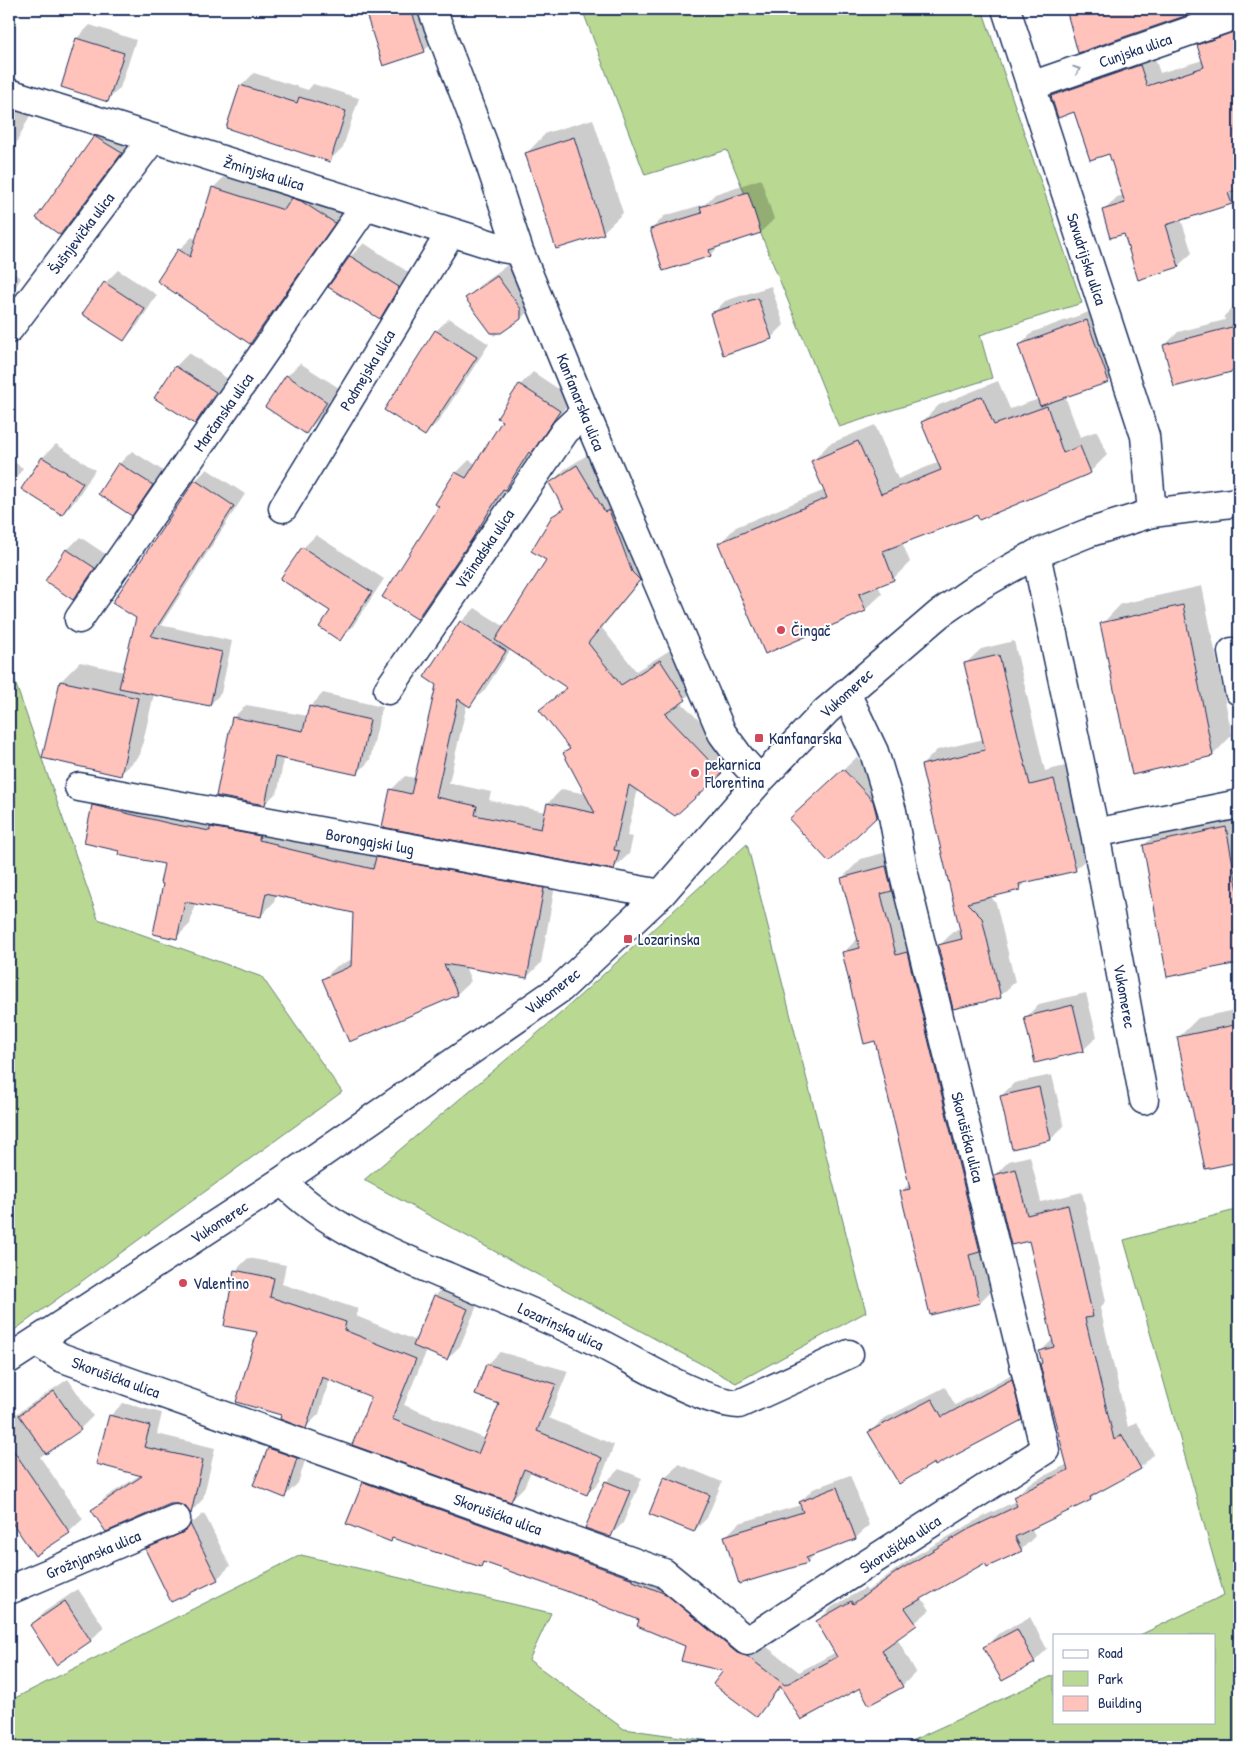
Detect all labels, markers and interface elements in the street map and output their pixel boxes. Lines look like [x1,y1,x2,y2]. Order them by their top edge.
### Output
street label: Cunjska ulica [1096,27,1174,73]
one-way arrow [1072,66,1081,76]
street label: Žminjska ulica [221,150,307,196]
street label: Šušnjevička ulica [43,188,119,278]
street label: Savudrijska ulica [1062,210,1112,308]
street label: Podmejska ulica [334,325,400,415]
street label: Kanfanarska ulica [552,350,610,454]
street label: Marčanska ulica [188,368,258,456]
street label: Vižinadska ulica [449,505,519,593]
place label: Čingač [791,619,831,641]
marker: Čingač [775,624,787,636]
street label: Vukomerec [815,663,878,723]
place label: Kanfanarska [769,727,842,749]
marker: Kanfanarska [753,732,765,744]
place label: pekarnica Florentina [704,753,764,793]
marker: pekarnica Florentina [689,767,701,779]
street label: Borongajski lug [324,822,416,860]
place label: Lozarinska [638,928,700,950]
marker: Lozarinska [622,933,634,945]
street label: Vukomerec [520,962,585,1020]
street label: Vukomerec [1109,962,1142,1030]
street label: Skorušićka ulica [946,1090,990,1184]
street label: Vukomerec [186,1195,253,1249]
place label: Valentino [193,1272,249,1294]
marker: Valentino [177,1277,189,1289]
street label: Lozarinska ulica [515,1297,607,1355]
street label: Skorušićka ulica [69,1351,163,1403]
street label: Skorušićka ulica [451,1488,545,1540]
street label: Skorušićka ulica [855,1510,945,1578]
street label: Grožnjanska ulica [42,1524,144,1584]
legend [1053,1634,1216,1724]
text: Road [1098,1642,1123,1663]
text: Park [1098,1668,1123,1689]
text: Building [1098,1692,1142,1713]

